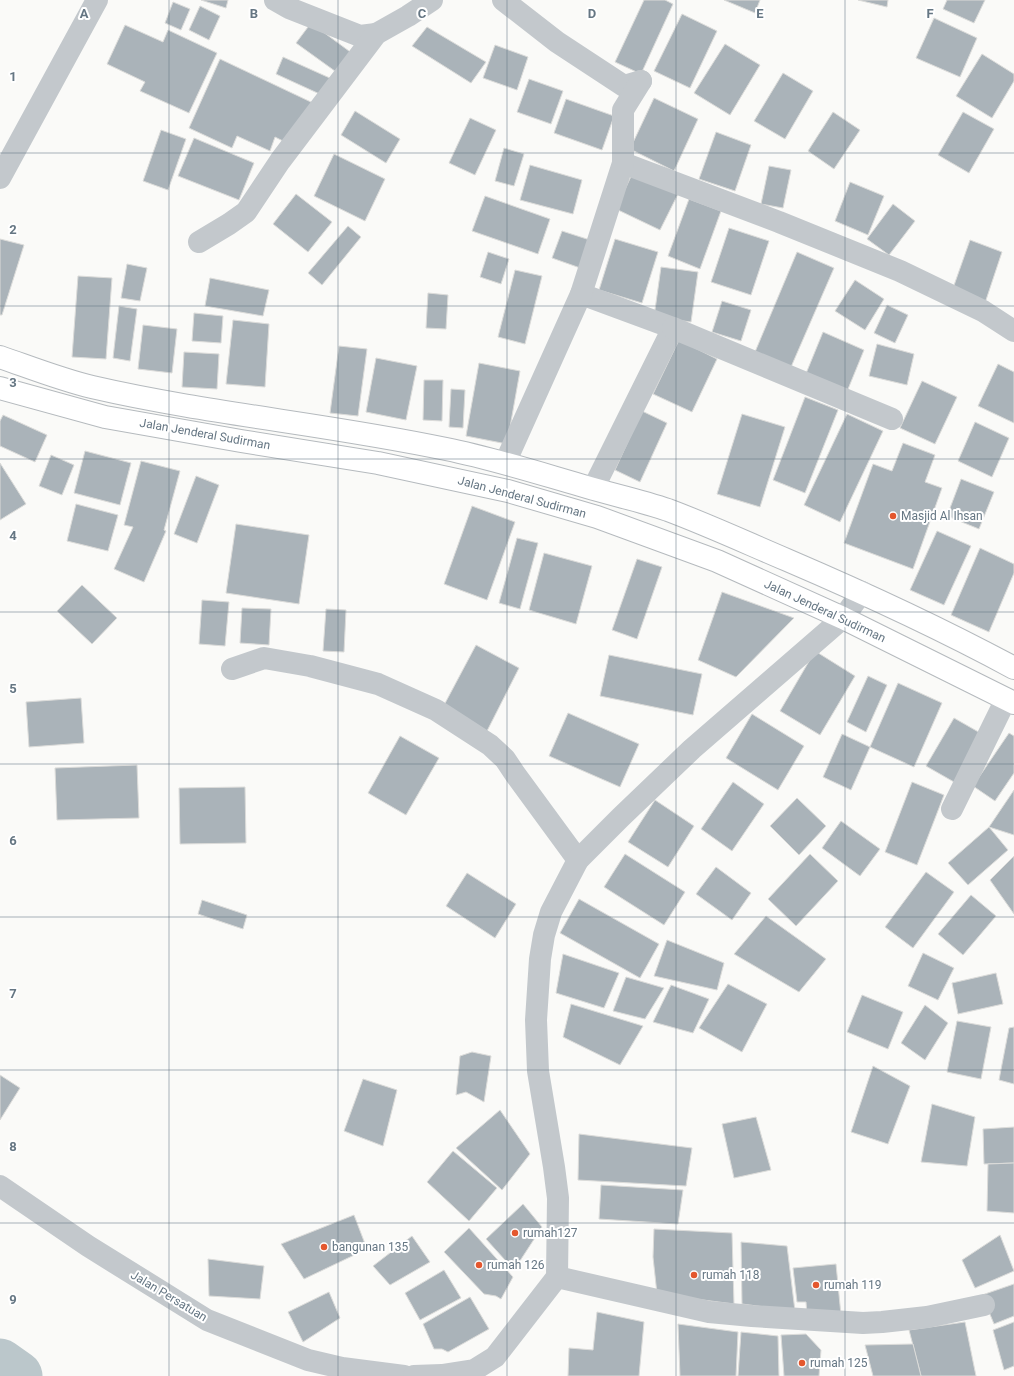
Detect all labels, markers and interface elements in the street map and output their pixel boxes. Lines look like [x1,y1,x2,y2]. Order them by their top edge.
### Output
text: A [80,6,89,21]
text: B [250,6,258,21]
text: C [418,6,427,21]
text: D [588,6,596,21]
text: E [756,6,764,21]
text: F [926,6,934,21]
text: 1 [9,69,17,84]
text: 2 [9,222,17,237]
text: 3 [9,375,17,390]
street label: Jalan Jenderal Sudirman [139,416,271,452]
street label: Jalan Jenderal Sudirman [456,473,588,521]
place label: Masjid Al Ihsan [901,509,983,523]
marker: Masjid Al Ihsan [888,511,898,521]
text: 4 [9,528,17,543]
street label: Jalan Jenderal Sudirman [762,577,888,645]
text: 5 [9,681,17,696]
text: 6 [9,833,17,848]
text: 7 [9,986,17,1001]
text: 8 [9,1139,17,1154]
place label: rumah127 [523,1226,578,1240]
marker: rumah127 [510,1228,520,1238]
place label: bangunan 135 [332,1240,408,1254]
marker: bangunan 135 [319,1242,329,1252]
place label: rumah 126 [487,1258,545,1272]
marker: rumah 126 [474,1260,484,1270]
street label: Jalan Persatuan [128,1268,210,1324]
place label: rumah 118 [702,1268,760,1282]
marker: rumah 118 [689,1270,699,1280]
place label: rumah 119 [824,1278,882,1292]
marker: rumah 119 [811,1280,821,1290]
text: 9 [9,1292,17,1307]
place label: rumah 125 [810,1356,868,1370]
marker: rumah 125 [797,1358,807,1368]

